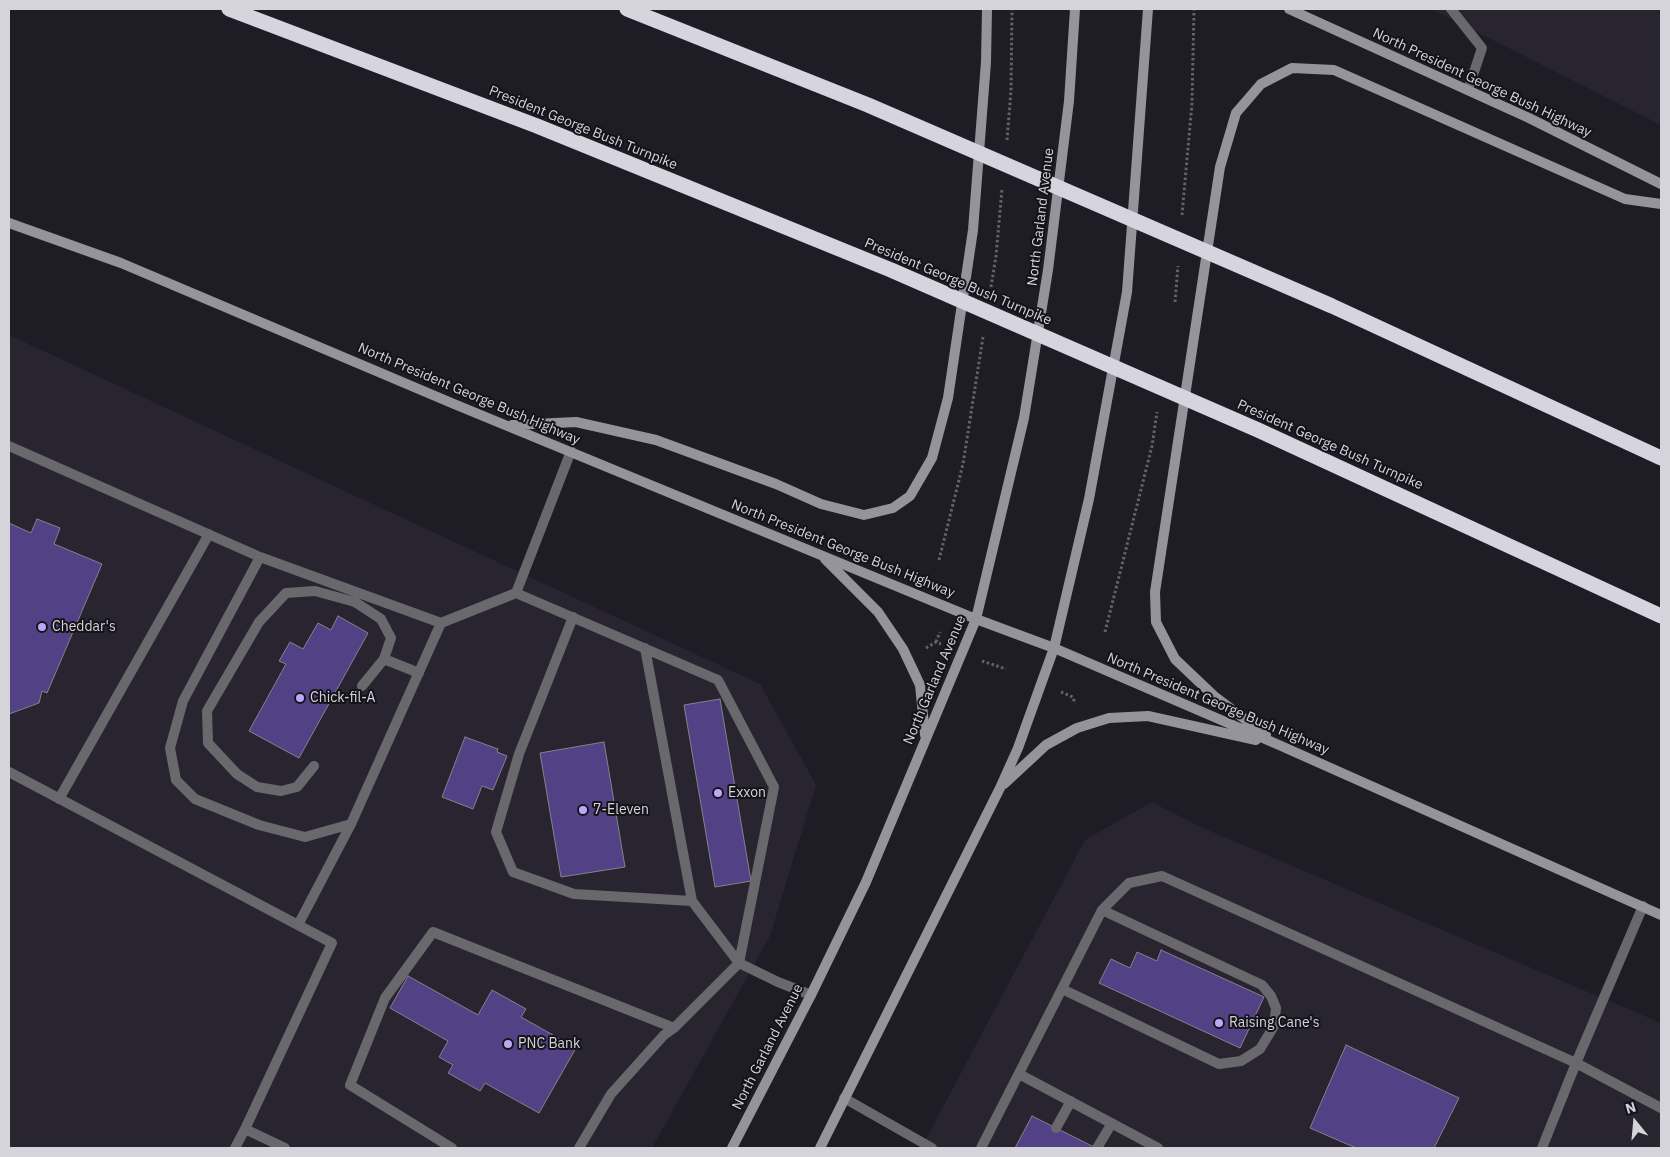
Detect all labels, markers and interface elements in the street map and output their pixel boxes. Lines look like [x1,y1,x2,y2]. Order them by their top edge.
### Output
street label: North President George Bush Highway [1370,25,1594,141]
street label: President George Bush Turnpike [486,82,680,174]
street label: North Garland Avenue [1024,147,1058,287]
street label: President George Bush Turnpike [862,235,1054,329]
street label: North President George Bush Highway [355,339,583,449]
street label: President George Bush Turnpike [1234,396,1426,494]
street label: North President George Bush Highway [729,496,957,602]
street label: North Garland Avenue [900,613,970,747]
place label: Cheddar's [52,619,116,635]
marker: Cheddar's [36,621,48,633]
street label: North President George Bush Highway [1104,649,1332,759]
place label: Chick-fil-A [310,690,375,706]
marker: Chick-fil-A [294,692,306,704]
place label: Exxon [728,785,766,801]
marker: Exxon [712,787,724,799]
place label: 7-Eleven [593,802,649,818]
marker: 7-Eleven [577,804,589,816]
street label: North Garland Avenue [729,981,807,1113]
place label: Raising Cane's [1229,1015,1319,1031]
marker: Raising Cane's [1213,1017,1225,1029]
place label: PNC Bank [518,1036,580,1052]
marker: PNC Bank [502,1038,514,1050]
north arrow [1610,1097,1660,1147]
text: N [1623,1098,1638,1118]

